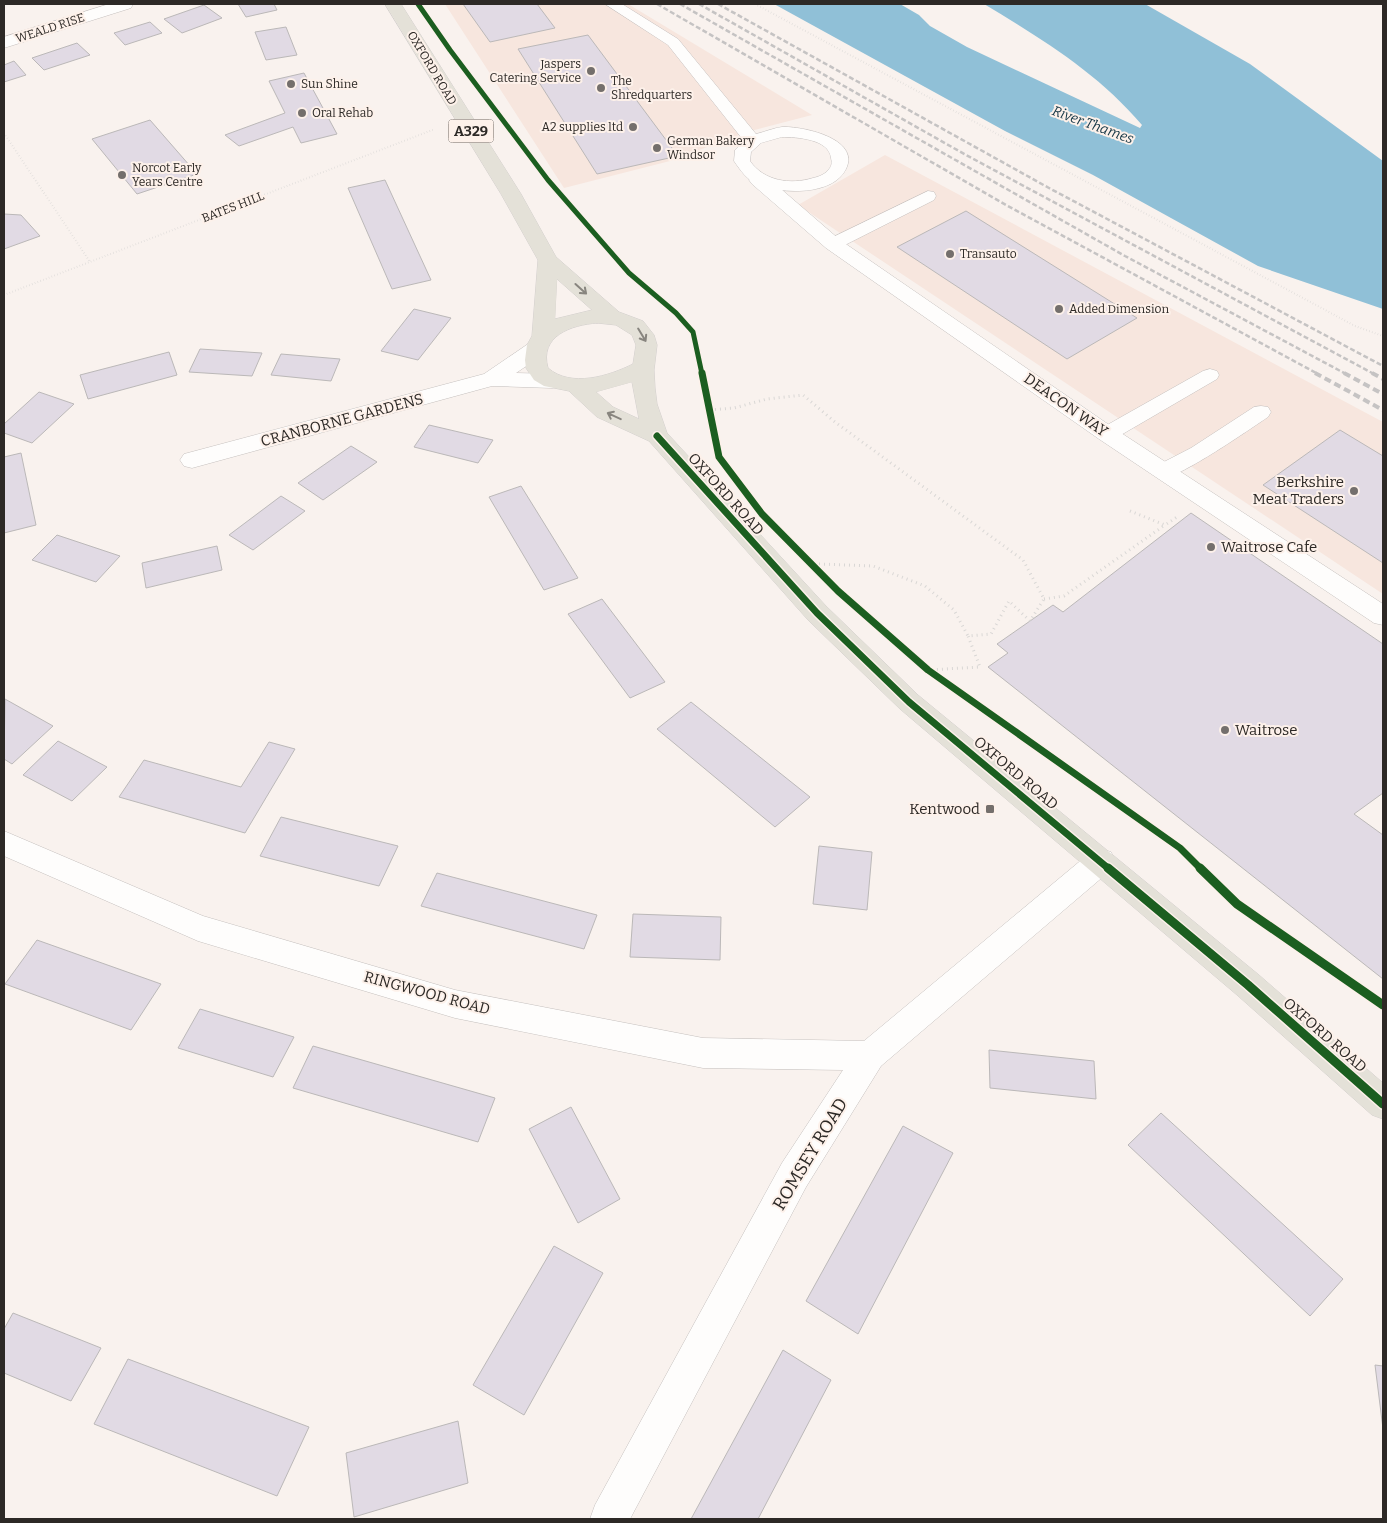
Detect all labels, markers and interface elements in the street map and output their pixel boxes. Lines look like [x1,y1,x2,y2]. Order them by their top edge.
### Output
street label: WEALD RISE [14,10,86,46]
street label: OXFORD ROAD [404,29,460,107]
place label: Jaspers Catering Service [489,57,581,85]
marker: Jaspers Catering Service [585,65,597,77]
place label: The Shredquarters [611,74,693,102]
place label: Sun Shine [301,77,358,91]
marker: Sun Shine [285,78,297,90]
marker: The Shredquarters [595,82,607,94]
water label: River Thames [1050,102,1136,148]
place label: Oral Rehab [312,106,373,120]
marker: Oral Rehab [296,107,308,119]
road number: A329 [448,120,494,142]
place label: A2 supplies ltd [542,120,623,134]
marker: A2 supplies ltd [627,121,639,133]
place label: German Bakery Windsor [667,134,755,162]
marker: German Bakery Windsor [651,142,663,154]
place label: Norcot Early Years Centre [132,161,203,189]
marker: Norcot Early Years Centre [116,169,128,181]
street label: BATES HILL [200,189,266,225]
place label: Transauto [960,247,1017,261]
marker: Transauto [944,248,956,260]
one-way arrow [574,283,587,295]
place label: Added Dimension [1069,302,1169,316]
marker: Added Dimension [1053,303,1065,315]
one-way arrow [636,328,647,342]
street label: DEACON WAY [1021,369,1112,441]
street label: CRANBORNE GARDENS [259,390,425,450]
one-way arrow [607,411,622,420]
street label: OXFORD ROAD [684,449,768,539]
place label: Berkshire Meat Traders [1253,473,1344,508]
marker: Berkshire Meat Traders [1348,485,1360,497]
place label: Waitrose Cafe [1221,538,1317,556]
marker: Waitrose Cafe [1205,541,1217,553]
place label: Waitrose [1235,721,1297,739]
marker: Waitrose [1219,724,1231,736]
street label: OXFORD ROAD [970,733,1062,813]
place label: Kentwood [909,800,980,818]
marker: Kentwood [984,803,996,815]
street label: RINGWOOD ROAD [362,968,492,1018]
street label: OXFORD ROAD [1280,994,1370,1076]
street label: ROMSEY ROAD [768,1094,852,1214]

